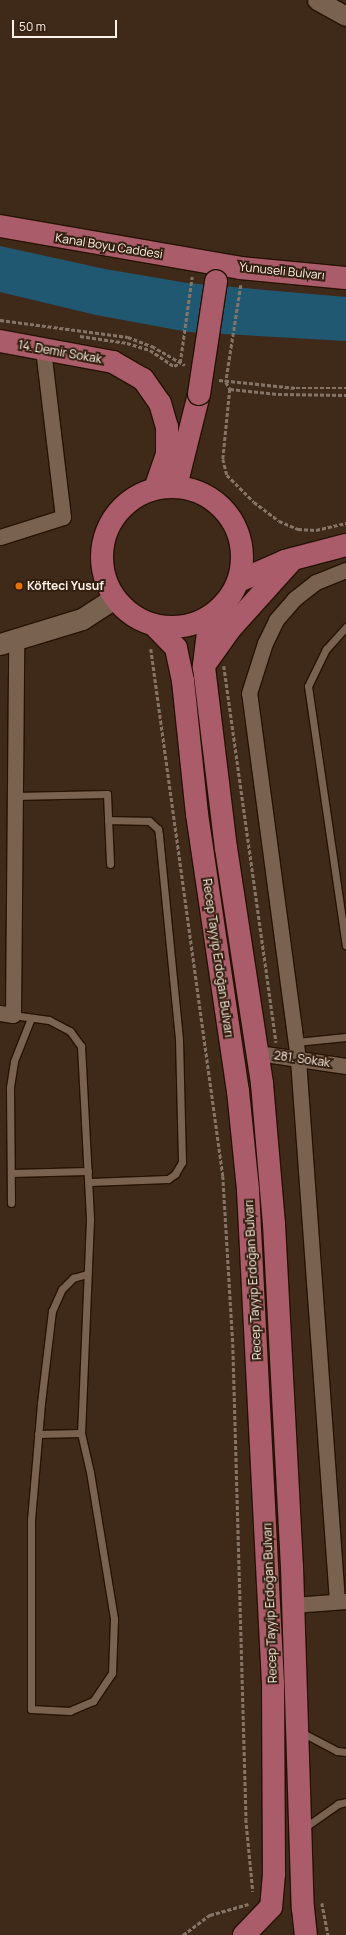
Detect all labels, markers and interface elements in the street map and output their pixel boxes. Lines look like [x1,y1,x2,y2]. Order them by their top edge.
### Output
scale bar [14,12,119,38]
text: 50 m [19,18,46,35]
street label: Kanal Boyu Caddesi [54,230,164,262]
street label: Yunuseli Bulvarı [239,259,325,283]
street label: 14. Demir Sokak [17,338,103,366]
place label: Köfteci Yusuf [27,579,104,593]
marker: Köfteci Yusuf [14,581,24,591]
street label: Recep Tayyip Erdoğan Bulvarı [200,878,236,1038]
street label: 281. Sokak [273,1048,331,1070]
street label: Recep Tayyip Erdoğan Bulvarı [242,1200,264,1360]
street label: Recep Tayyip Erdoğan Bulvarı [260,1523,280,1683]

